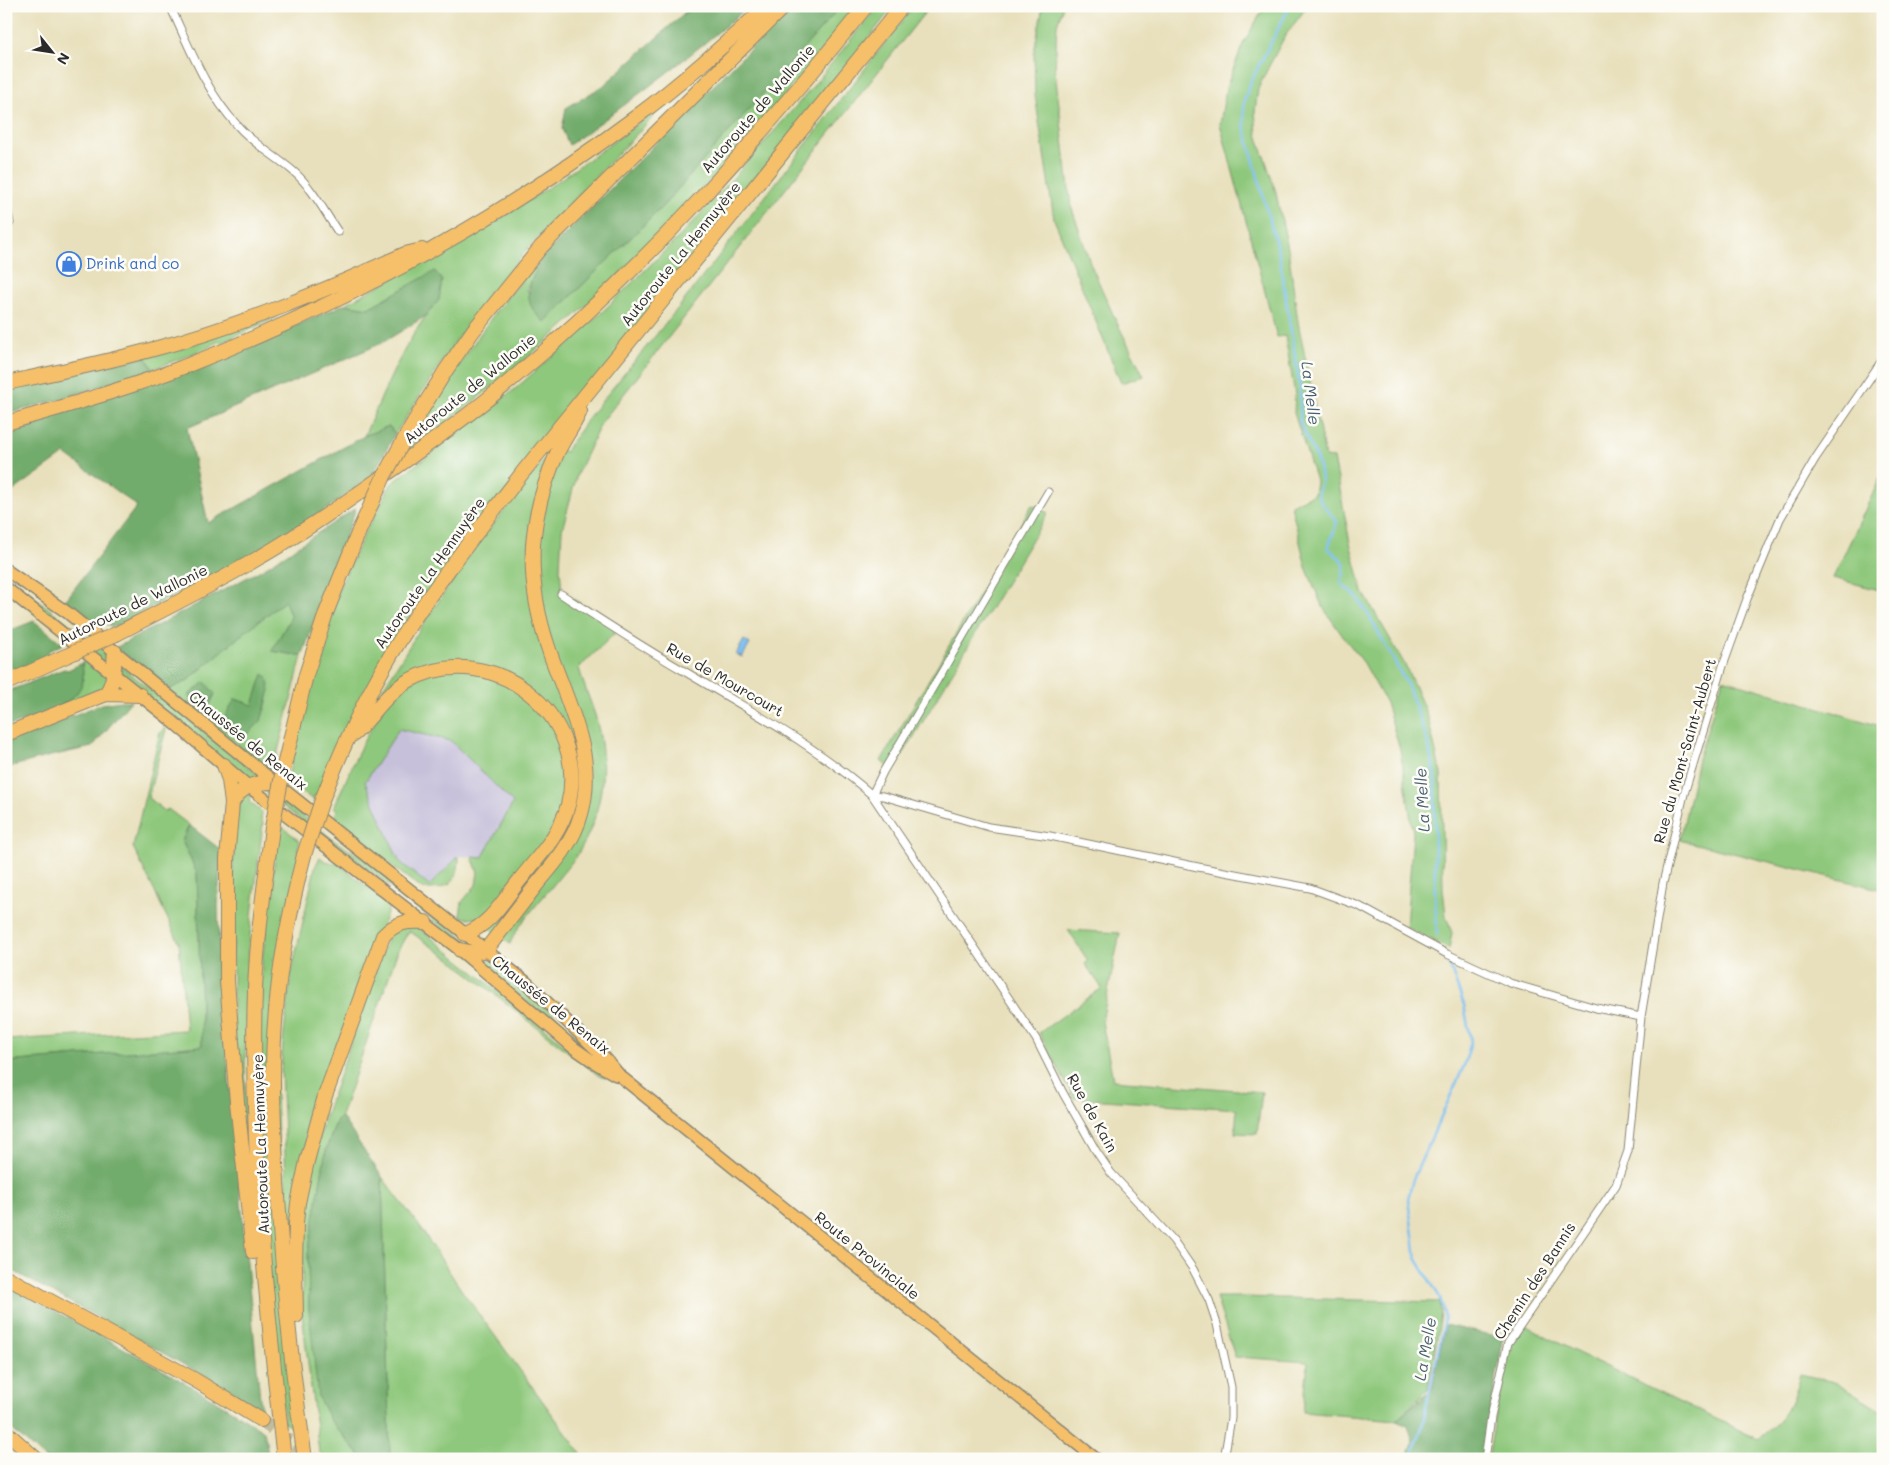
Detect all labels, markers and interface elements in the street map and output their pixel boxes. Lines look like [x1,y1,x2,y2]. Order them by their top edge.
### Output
north arrow [28,28,78,78]
street label: Autoroute de Wallonie [696,40,819,177]
text: N [53,49,75,68]
street label: Autoroute La Hennuyère [616,177,745,330]
shop icon: Drink and co [56,251,82,277]
place label: Drink and co [86,253,179,273]
street label: Autoroute de Wallonie [399,329,539,448]
water label: La Melle [1297,360,1326,426]
street label: Autoroute La Hennuyère [369,493,489,652]
street label: Autoroute de Wallonie [54,559,211,649]
street label: Rue de Mourcourt [663,637,788,721]
street label: Rue du Mont-Saint-Aubert [1648,656,1720,846]
street label: Chaussée de Renaix [185,686,312,794]
water label: La Melle [1409,767,1434,833]
street label: Chaussée de Renaix [488,950,615,1058]
street label: Autoroute La Hennuyère [247,1054,273,1234]
street label: Rue de Kain [1063,1070,1123,1155]
street label: Route Provinciale [811,1207,924,1304]
street label: Chemin des Bannis [1489,1218,1580,1343]
water label: La Melle [1409,1315,1440,1382]

